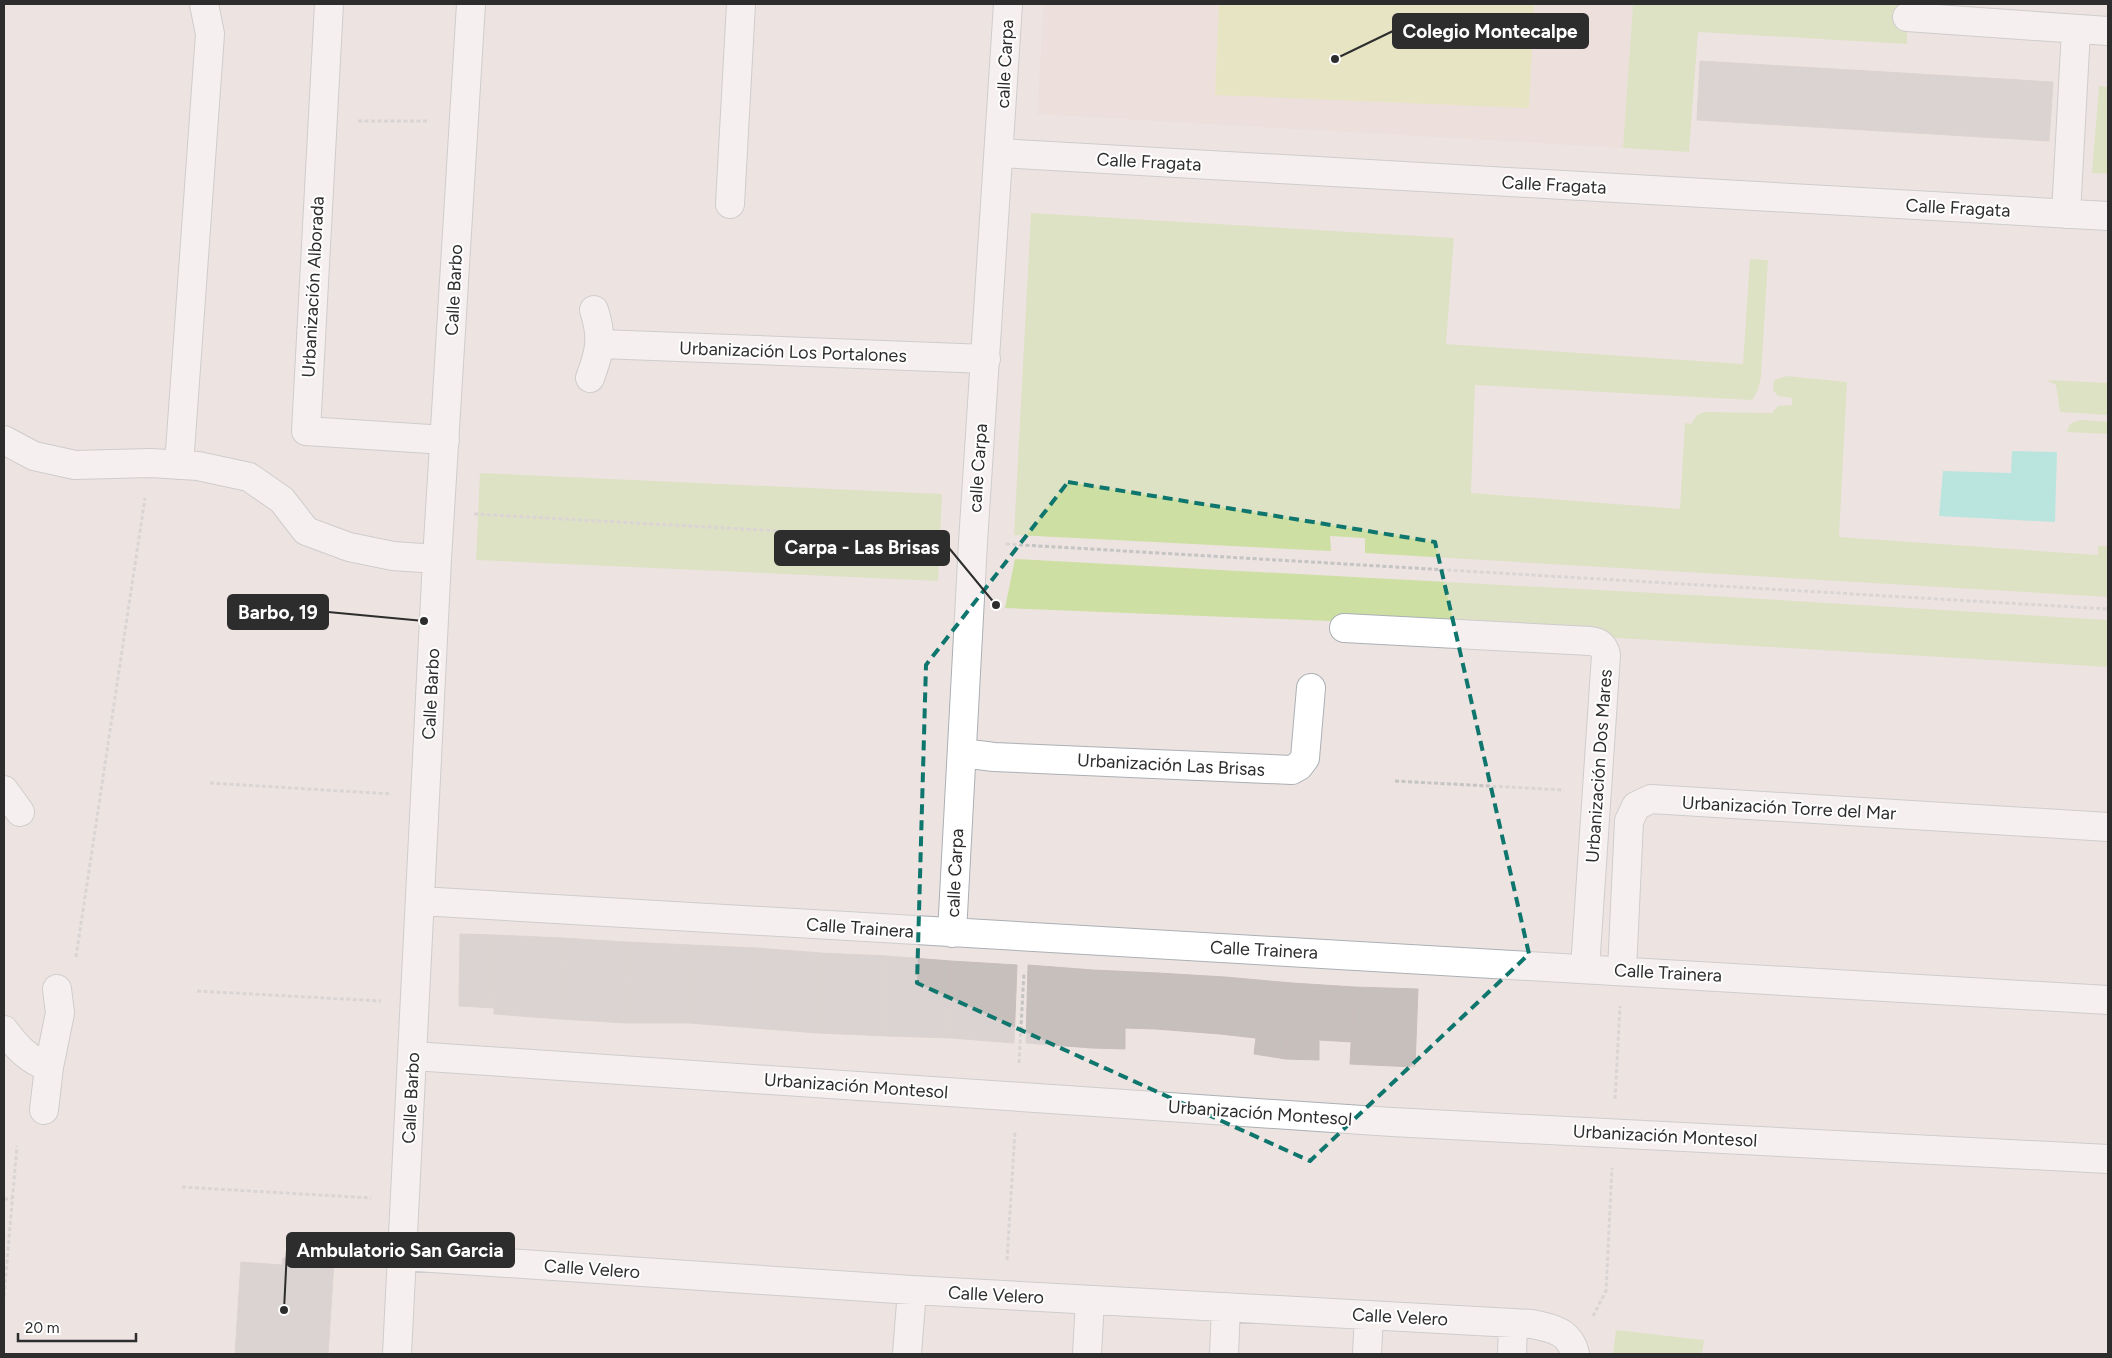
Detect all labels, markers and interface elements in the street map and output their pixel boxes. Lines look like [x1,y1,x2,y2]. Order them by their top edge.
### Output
callout: Colegio Montecalpe [1393,14,1588,48]
street label: calle Carpa [992,19,1018,109]
text: Colegio Montecalpe [1402,20,1578,43]
street label: Calle Fragata [1096,148,1202,176]
street label: Calle Fragata [1501,171,1607,199]
street label: Calle Fragata [1905,194,2011,222]
street label: Urbanización Alborada [297,196,329,378]
street label: Calle Barbo [441,244,467,336]
street label: Urbanización Los Portalones [679,337,907,367]
street label: calle Carpa [964,423,992,513]
callout: Carpa - Las Brisas [775,531,949,565]
text: Carpa - Las Brisas [785,536,940,559]
callout: Barbo, 19 [228,595,328,629]
text: Barbo, 19 [238,601,318,624]
street label: Calle Barbo [418,648,444,740]
street label: Urbanización Dos Mares [1581,668,1617,864]
street label: Urbanización Las Brisas [1076,749,1266,781]
street label: Urbanización Torre del Mar [1681,791,1897,825]
street label: calle Carpa [942,828,968,918]
street label: Calle Trainera [805,913,915,943]
street label: Calle Trainera [1209,936,1319,964]
street label: Calle Trainera [1613,959,1723,987]
street label: Calle Barbo [398,1052,424,1144]
street label: Urbanización Montesol [763,1069,949,1103]
street label: Urbanización Montesol [1167,1096,1353,1130]
street label: Urbanización Montesol [1572,1120,1758,1152]
callout: Ambulatorio San Garcia [287,1233,514,1267]
text: Ambulatorio San Garcia [296,1239,504,1262]
street label: Calle Velero [543,1255,641,1283]
street label: Calle Velero [947,1281,1045,1309]
street label: Calle Velero [1351,1303,1449,1331]
scale bar [18,1310,135,1342]
text: 20 m [25,1319,59,1337]

